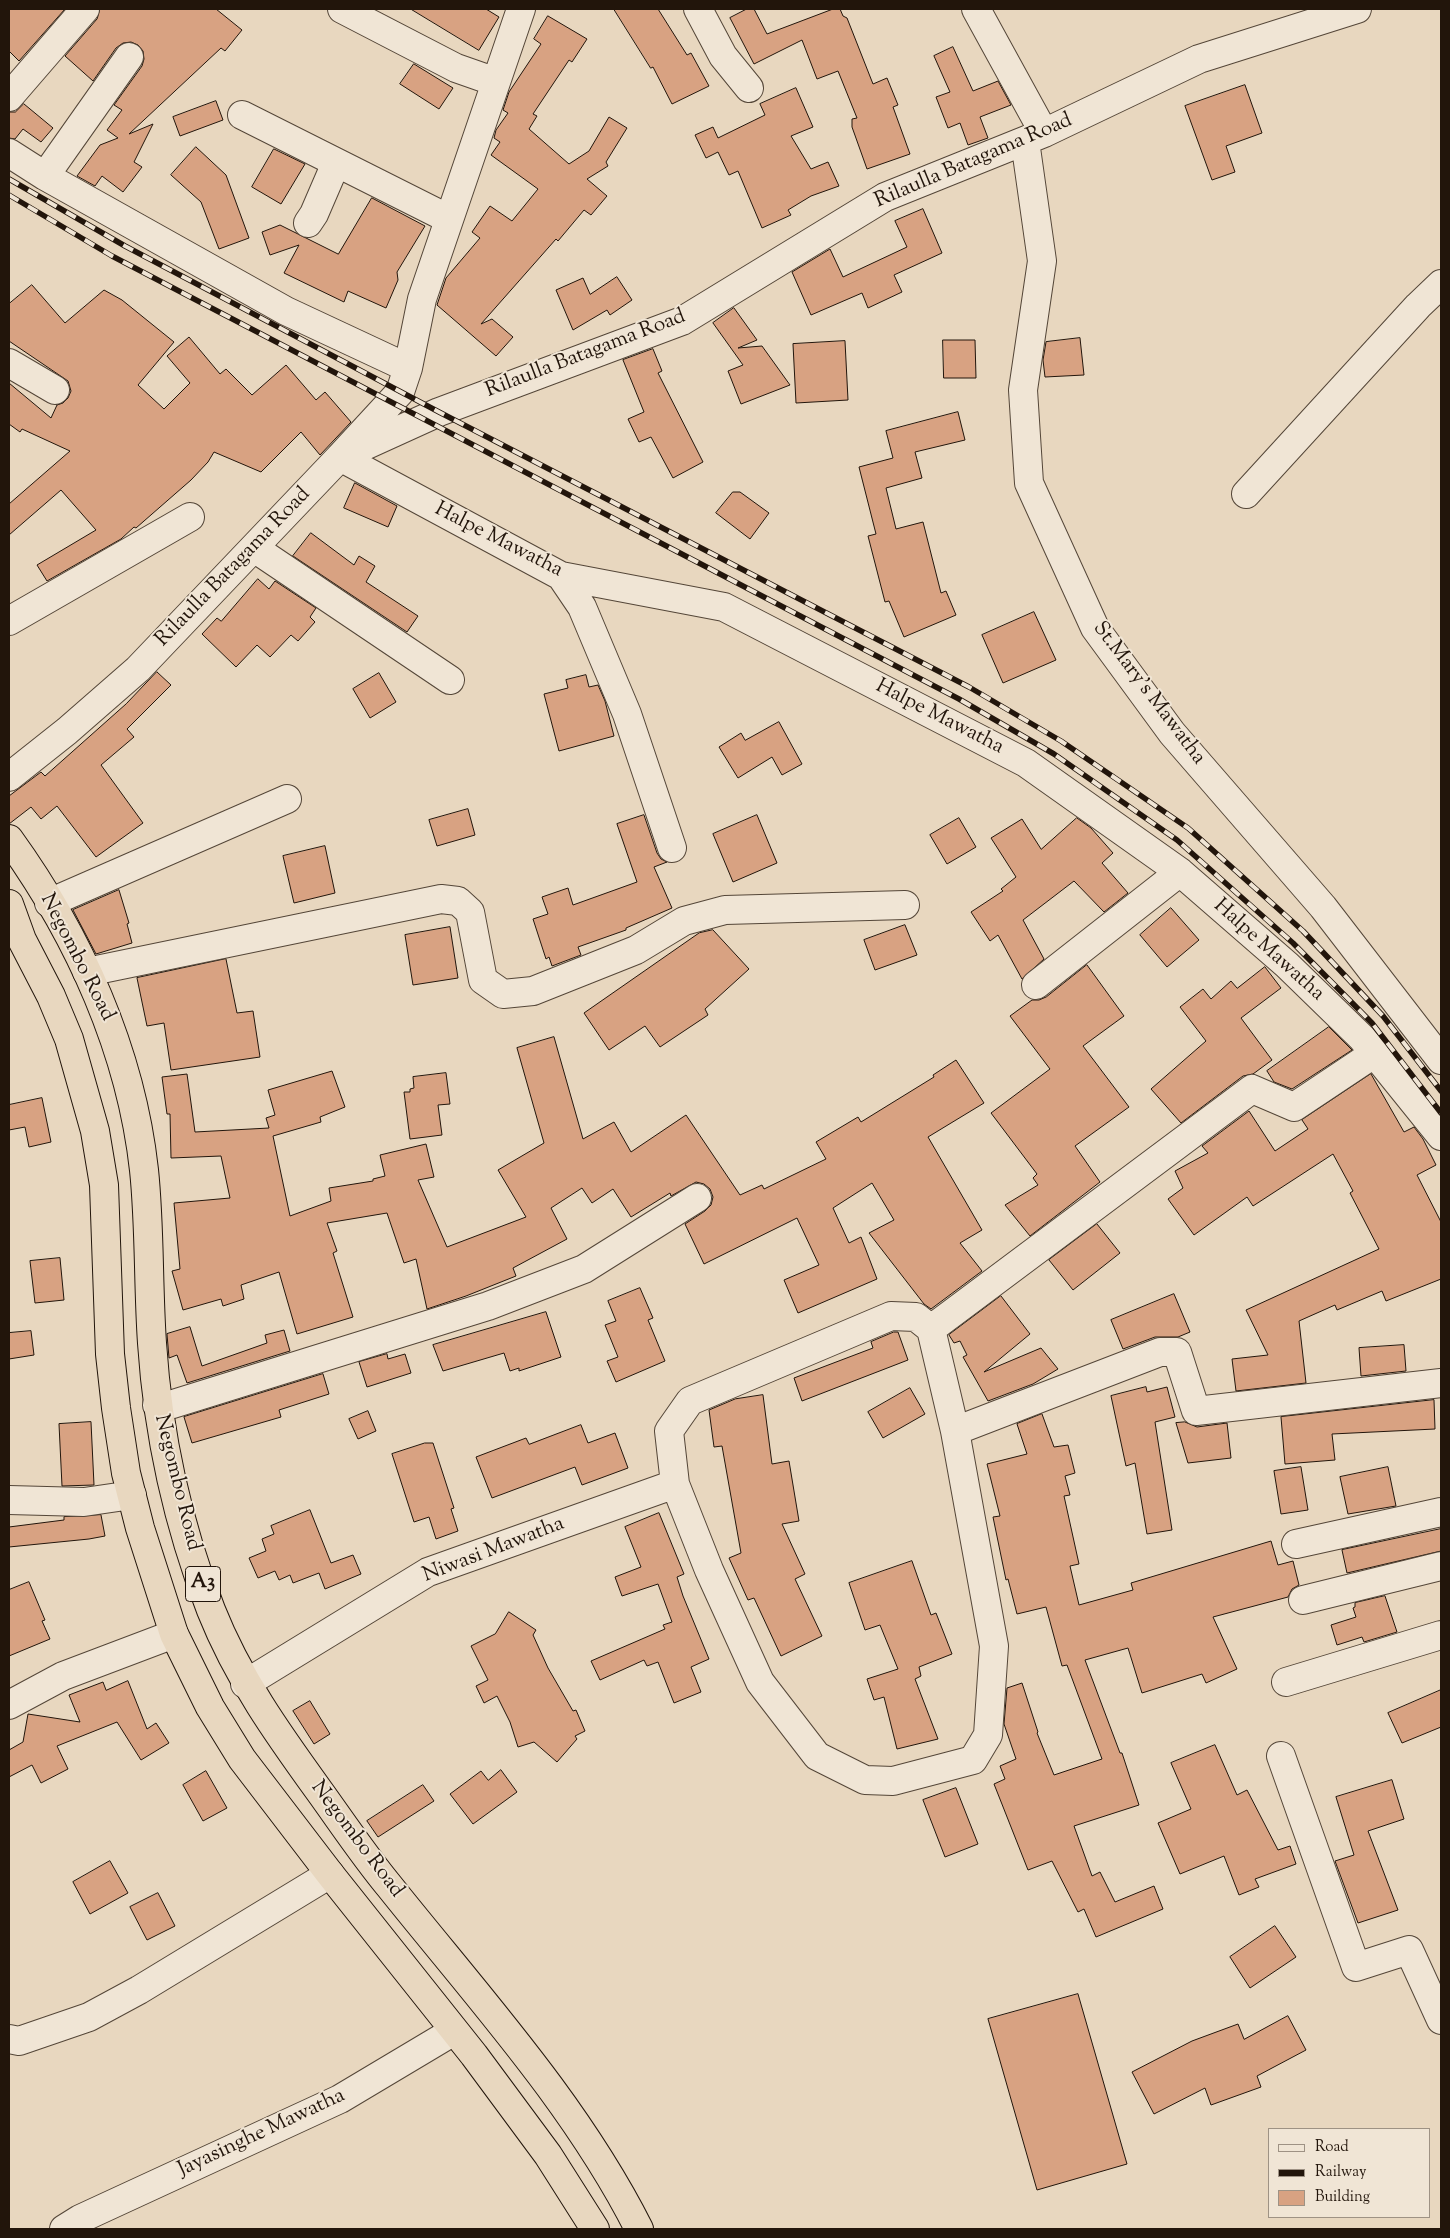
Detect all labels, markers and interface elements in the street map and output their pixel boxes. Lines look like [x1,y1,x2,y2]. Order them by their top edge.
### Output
street label: Rilaulla Batagama Road [871,109,1077,215]
street label: Rilaulla Batagama Road [482,305,690,405]
street label: Rilaulla Batagama Road [151,483,317,653]
street label: Halpe Mawatha [430,498,566,584]
street label: St.Mary's Mawatha [1086,617,1210,771]
street label: Halpe Mawatha [871,675,1007,761]
street label: Negombo Road [33,890,119,1026]
street label: Halpe Mawatha [1207,894,1329,1008]
street label: Negombo Road [147,1412,205,1554]
street label: Niwasi Mawatha [420,1512,568,1590]
road number: A3 [186,1566,220,1602]
street label: Negombo Road [304,1777,408,1903]
street label: Jayasinghe Mawatha [174,2084,350,2184]
legend [1268,2128,1430,2218]
text: Road [1315,2137,1349,2158]
text: Railway [1315,2162,1366,2183]
text: Building [1315,2187,1370,2208]

